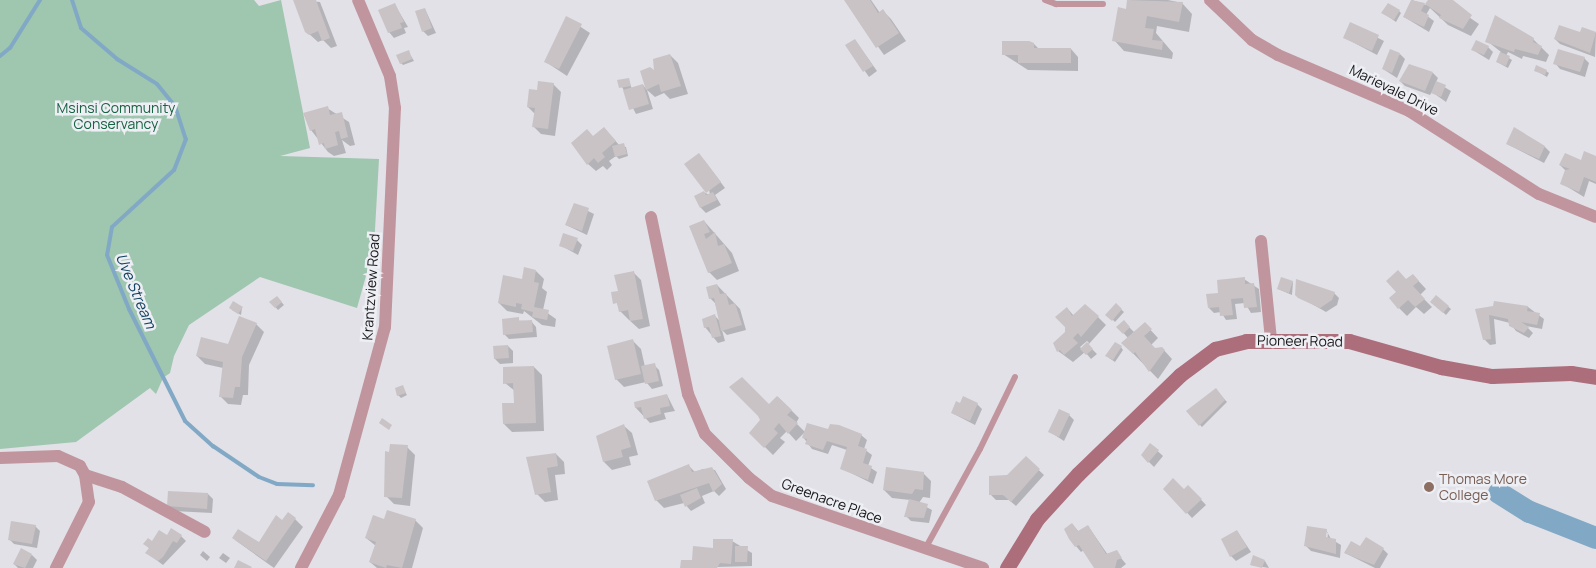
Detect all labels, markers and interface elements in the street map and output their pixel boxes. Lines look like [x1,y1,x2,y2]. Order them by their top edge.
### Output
street label: Marievale Drive [1347,61,1441,119]
park label: Msinsi Community Conservancy [57,100,175,132]
street label: Krantzview Road [359,233,383,341]
water label: Uve Stream [112,251,160,331]
street label: Pioneer Road [1257,332,1343,350]
place label: Thomas More College [1439,471,1527,504]
street label: Greenacre Place [779,475,885,527]
marker: Thomas More College [1423,481,1435,493]

